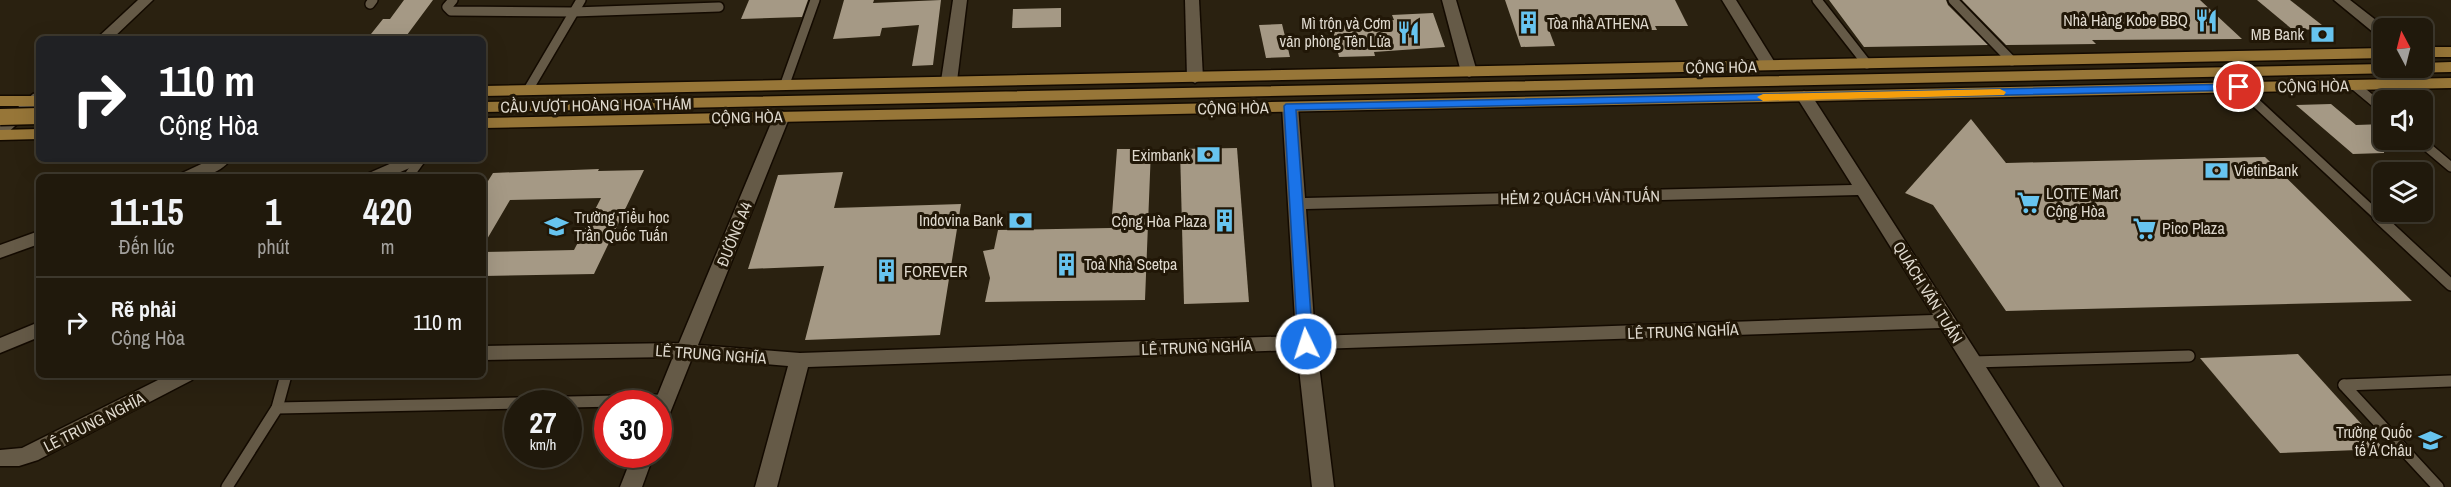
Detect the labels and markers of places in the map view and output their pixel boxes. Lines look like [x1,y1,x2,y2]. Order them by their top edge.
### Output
restaurant icon: Nhà Hàng Kobe BBQ [2193,7,2219,33]
place label: Nhà Hàng Kobe BBQ [2063,9,2188,31]
building icon: Tòa nhà ATHENA [1516,10,1542,36]
place label: Mì trộn và Cơm văn phòng Tên Lửa [1280,12,1392,52]
place label: Tòa nhà ATHENA [1547,12,1649,34]
restaurant icon: Mì trộn và Cơm văn phòng Tên Lửa [1396,19,1422,45]
bank icon: MB Bank [2309,21,2335,47]
place label: MB Bank [2251,23,2304,45]
pin [2213,61,2264,112]
bank icon: Eximbank [1195,142,1221,168]
place label: Eximbank [1132,144,1190,166]
bank icon: VietinBank [2203,157,2229,183]
place label: VietinBank [2234,159,2298,181]
place label: LOTTE Mart Cộng Hòa [2046,182,2119,222]
supermarket icon: LOTTE Mart Cộng Hòa [2015,189,2041,215]
place label: Trường Tiểu học Trần Quốc Tuấn [574,206,670,246]
bank icon: Indovina Bank [1008,207,1034,233]
building icon: Cộng Hòa Plaza [1212,208,1238,234]
place label: Indovina Bank [919,209,1003,231]
place label: Cộng Hòa Plaza [1111,210,1208,232]
school or university icon: Trường Tiểu học Trần Quốc Tuấn [543,213,569,239]
supermarket icon: Pico Plaza [2131,215,2157,241]
place label: Pico Plaza [2162,217,2225,239]
building icon: Toà Nhà Scetpa [1053,251,1079,277]
place label: Toà Nhà Scetpa [1084,253,1178,275]
building icon: FOREVER [873,258,899,284]
place label: FOREVER [904,260,968,282]
place label: Trường Quốc tế Á Châu [2336,421,2412,461]
school or university icon: Trường Quốc tế Á Châu [2417,428,2443,454]

